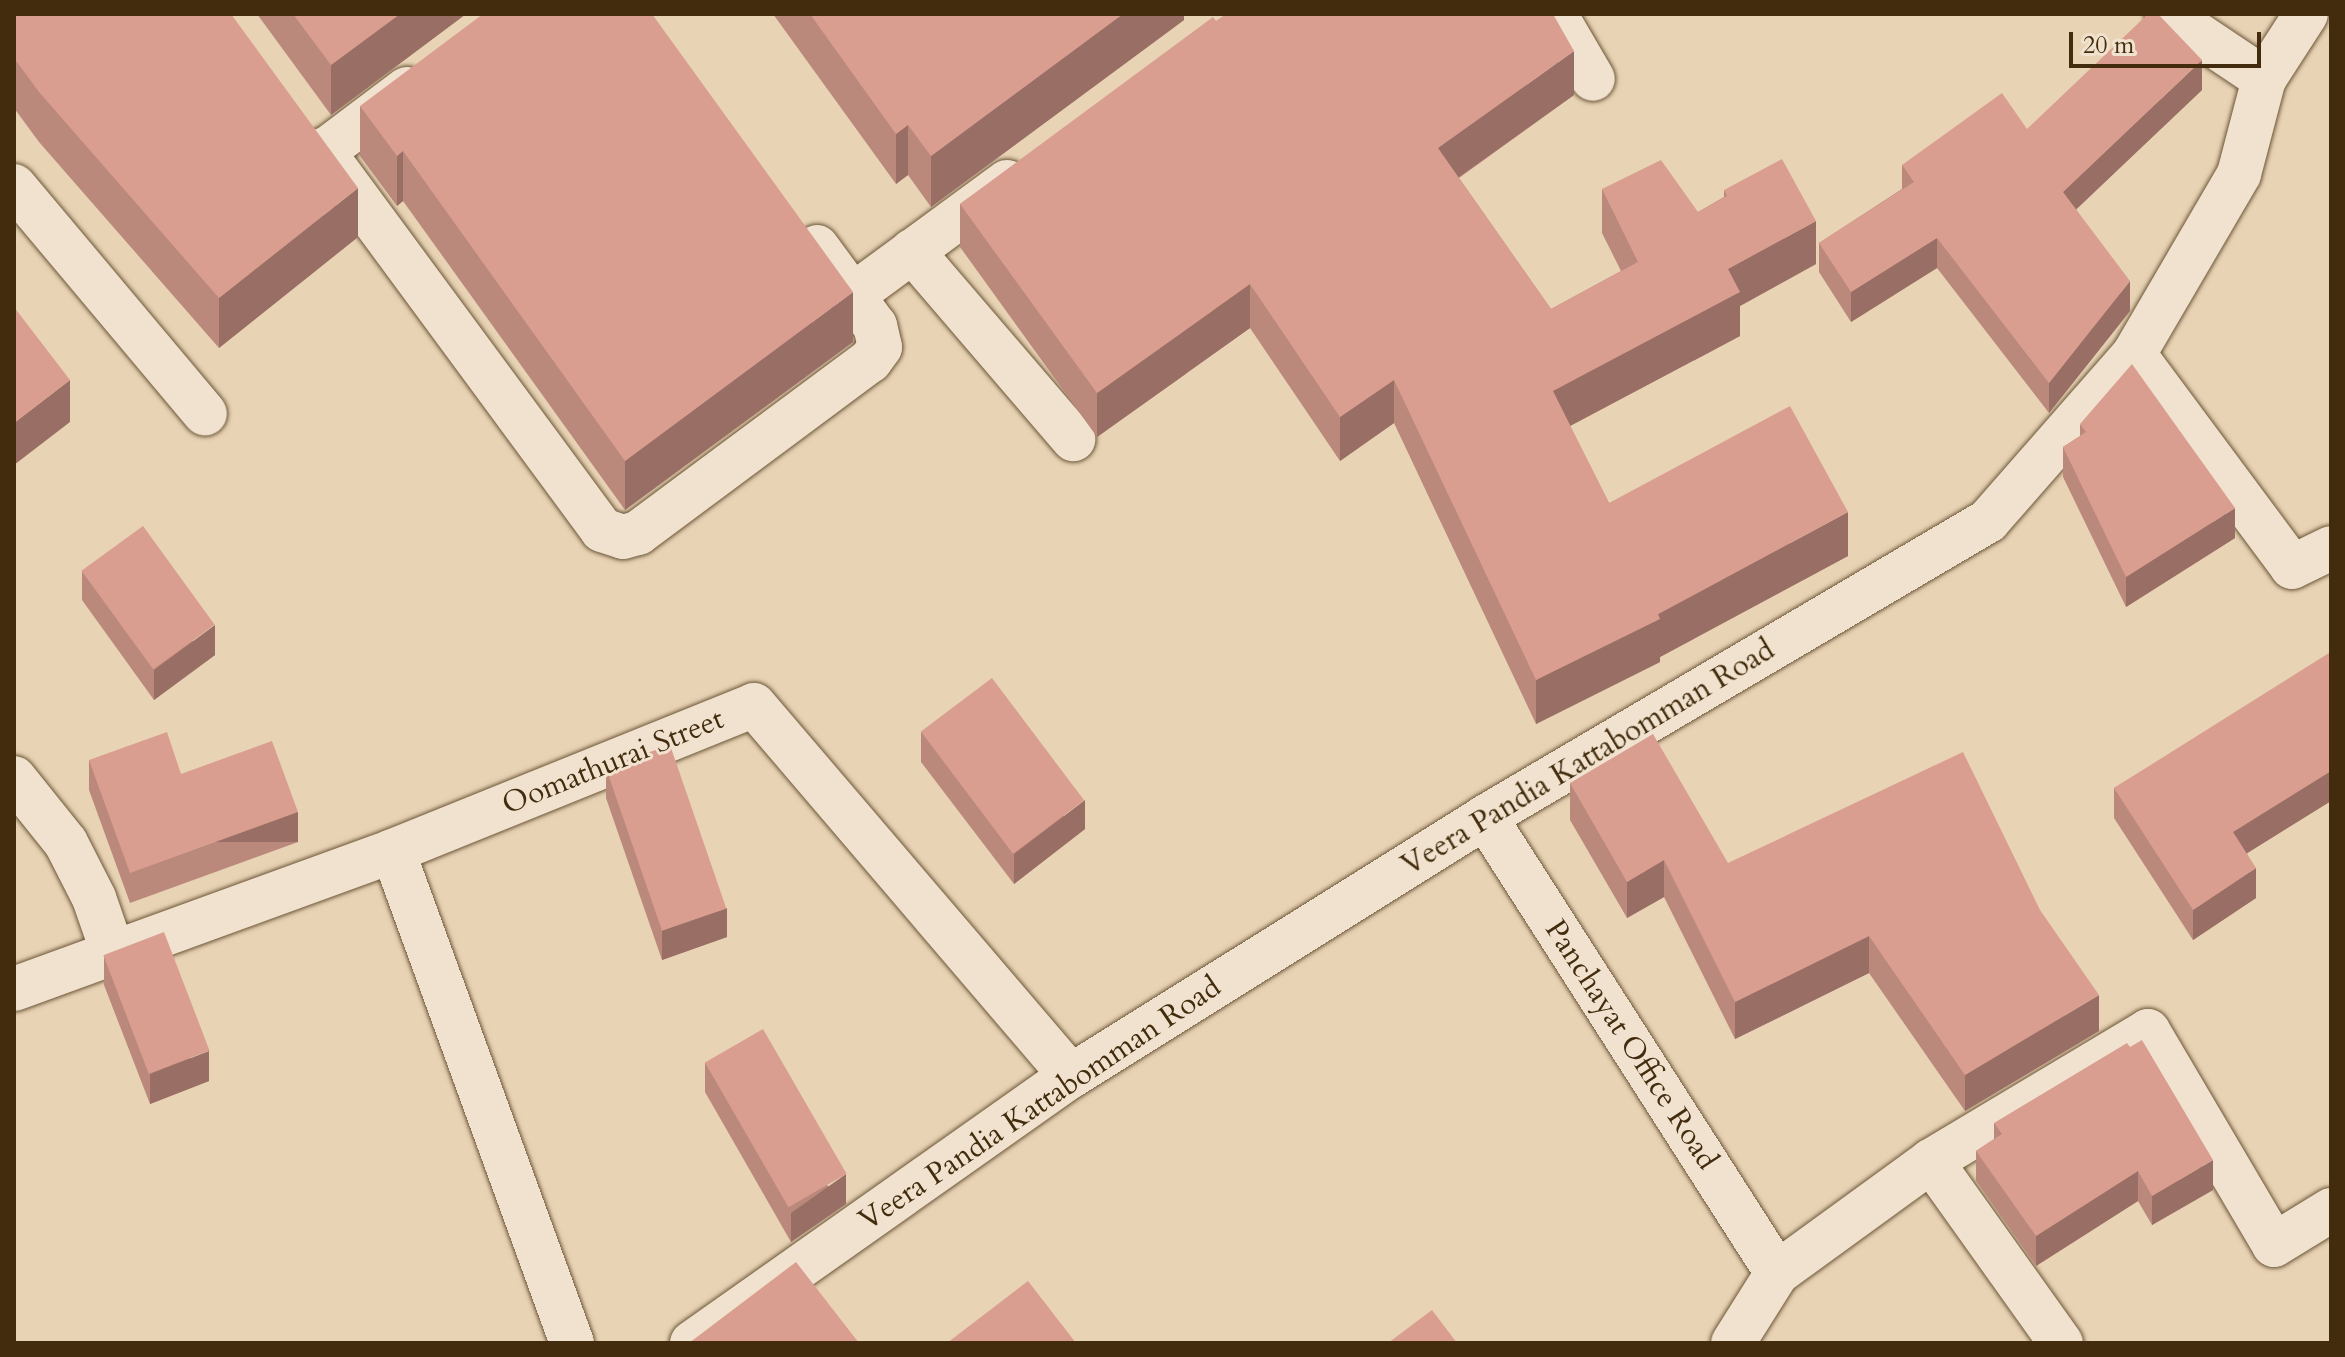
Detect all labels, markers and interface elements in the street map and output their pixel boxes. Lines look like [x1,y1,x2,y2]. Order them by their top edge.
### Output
scale bar [2073,16,2265,66]
text: 20 m [2083,29,2134,62]
street label: Veera Pandia Kattabomman Road [1395,632,1781,884]
street label: Oomathurai Street [497,701,729,823]
street label: Panchayat Office Road [1537,913,1725,1177]
street label: Veera Pandia Kattabomman Road [852,969,1228,1239]

